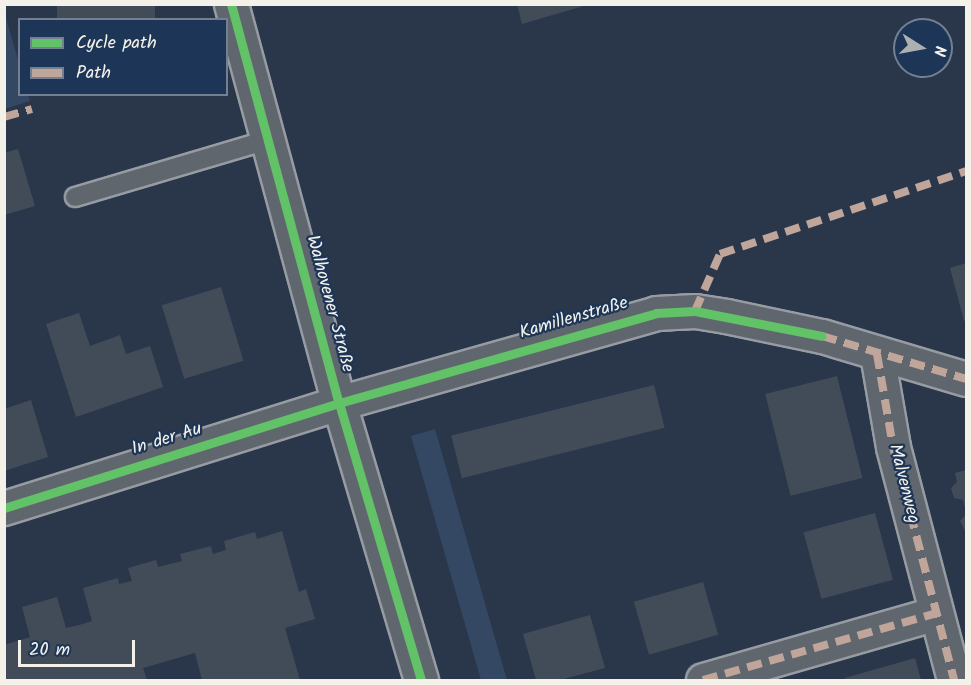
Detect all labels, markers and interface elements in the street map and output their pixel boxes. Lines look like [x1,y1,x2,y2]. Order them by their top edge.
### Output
legend [18,18,228,96]
north arrow [893,18,953,78]
text: Cycle path [76,29,157,58]
text: N [926,44,952,58]
text: Path [76,59,111,88]
street label: Walhovener Straße [300,233,358,375]
street label: Kamillenstraße [517,293,631,345]
street label: In der Au [129,419,205,461]
street label: Malvenweg [883,442,923,526]
scale bar [21,628,138,666]
text: 20 m [29,636,70,665]

